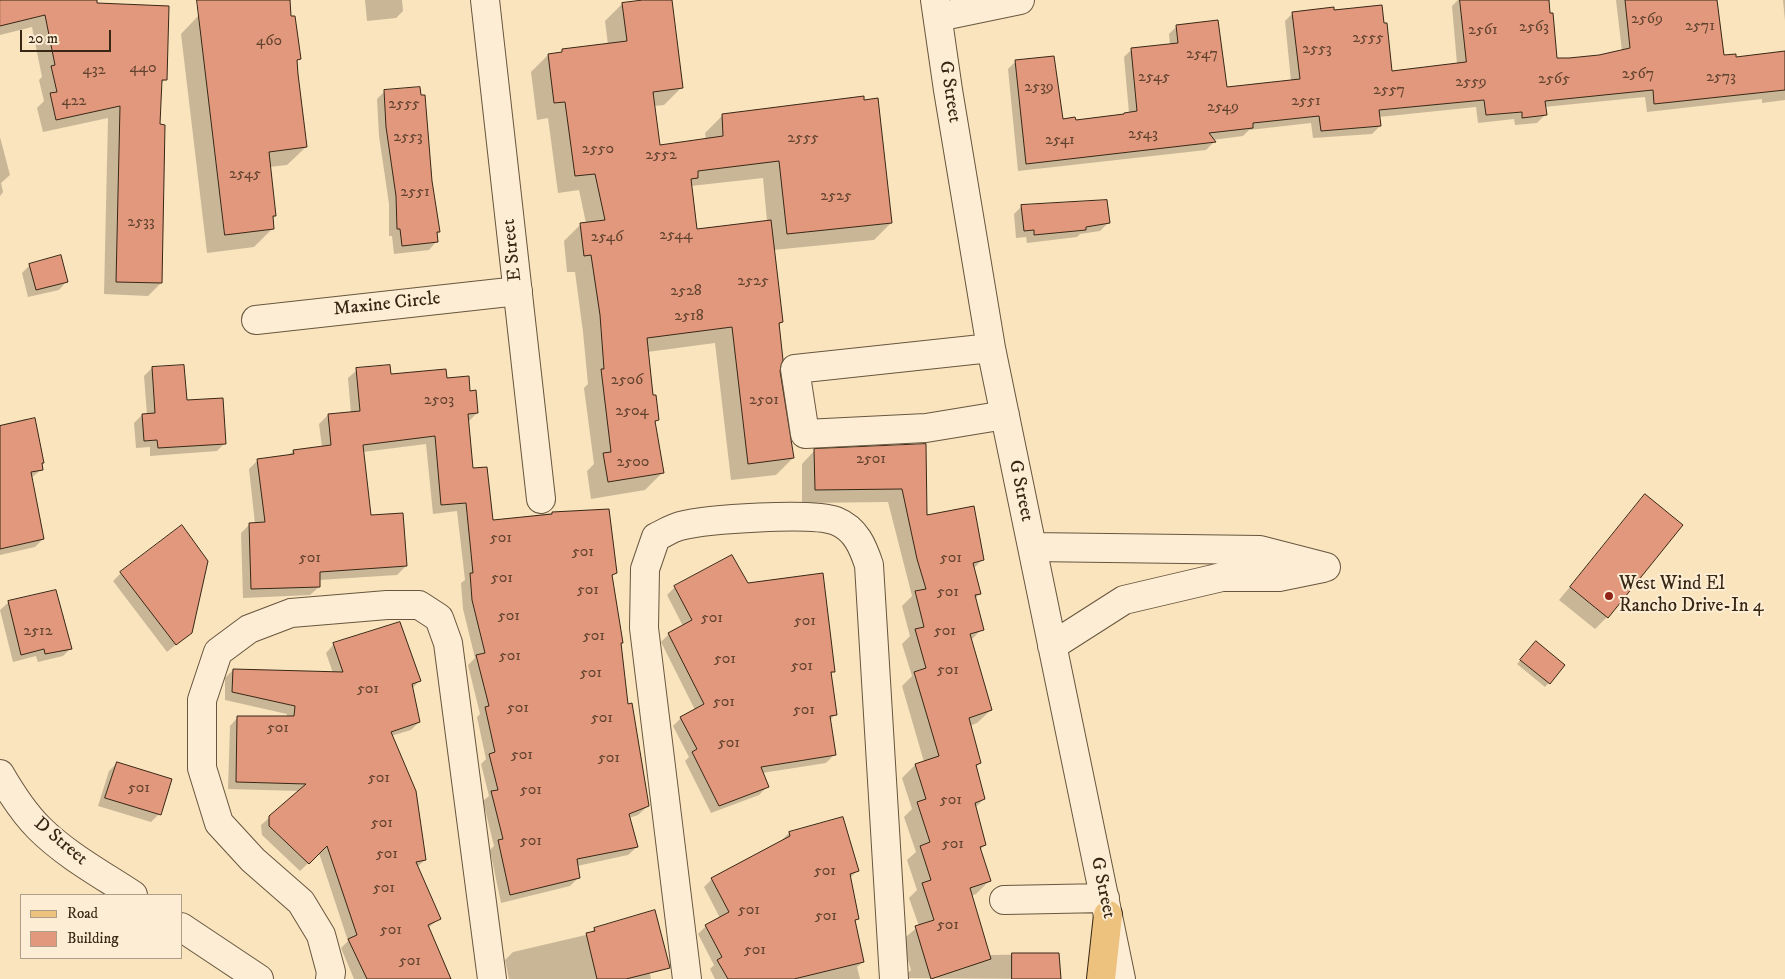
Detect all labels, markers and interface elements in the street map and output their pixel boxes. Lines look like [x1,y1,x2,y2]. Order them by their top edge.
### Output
house number: 2569 [1631,10,1663,30]
house number: 2571 [1685,17,1715,37]
house number: 2563 [1519,18,1549,38]
scale bar [22,20,114,52]
house number: 2561 [1468,21,1498,41]
text: 20 m [28,29,58,48]
house number: 2555 [1352,29,1384,49]
house number: 460 [256,32,282,52]
house number: 2553 [1302,40,1332,60]
house number: 2547 [1186,45,1218,65]
house number: 440 [129,59,157,79]
street label: G Street [933,59,965,125]
house number: 432 [82,61,106,81]
house number: 2567 [1622,65,1654,85]
house number: 2545 [1138,68,1170,88]
house number: 2573 [1706,68,1736,88]
house number: 2565 [1538,70,1570,90]
house number: 2559 [1455,73,1487,93]
house number: 2539 [1024,78,1054,98]
house number: 2557 [1373,81,1405,101]
house number: 422 [62,92,86,112]
house number: 2551 [1291,92,1321,112]
house number: 2555 [388,95,420,115]
house number: 2549 [1207,98,1239,118]
house number: 2543 [1128,125,1158,145]
house number: 2553 [393,128,423,148]
house number: 2555 [787,129,819,149]
house number: 2541 [1045,131,1075,151]
house number: 2550 [582,140,614,160]
house number: 2552 [645,146,677,166]
house number: 2545 [229,165,261,185]
house number: 2551 [400,183,430,203]
house number: 2525 [820,187,852,207]
house number: 2533 [127,213,155,233]
street label: E Street [498,218,528,282]
house number: 2544 [659,226,693,246]
house number: 2546 [591,228,623,248]
house number: 2525 [737,272,769,292]
house number: 2528 [670,282,702,302]
street label: Maxine Circle [332,288,442,322]
house number: 2518 [674,307,704,327]
house number: 2506 [611,371,643,391]
house number: 2503 [424,391,454,411]
house number: 2501 [749,391,779,411]
house number: 2504 [615,402,649,422]
house number: 2501 [856,450,886,470]
house number: 2500 [617,453,649,473]
street label: G Street [1002,458,1038,524]
house number: 501 [490,529,512,549]
house number: 501 [572,543,594,563]
house number: 501 [299,549,321,569]
house number: 501 [940,549,962,569]
house number: 501 [491,569,513,589]
place label: West Wind El Rancho Drive-In 4 [1619,574,1764,618]
house number: 501 [577,581,599,601]
house number: 501 [937,583,959,603]
marker: West Wind El Rancho Drive-In 4 [1603,590,1615,602]
house number: 501 [498,607,520,627]
house number: 501 [701,609,723,629]
house number: 501 [794,612,816,632]
house number: 2512 [23,622,53,642]
house number: 501 [934,622,956,642]
house number: 501 [583,627,605,647]
house number: 501 [499,647,521,667]
house number: 501 [714,650,736,670]
house number: 501 [791,657,813,677]
house number: 501 [937,661,959,681]
house number: 501 [580,664,602,684]
house number: 501 [357,680,379,700]
house number: 501 [713,693,735,713]
house number: 501 [507,699,529,719]
house number: 501 [793,701,815,721]
house number: 501 [591,709,613,729]
house number: 501 [267,719,289,739]
house number: 501 [718,734,740,754]
house number: 501 [511,746,533,766]
house number: 501 [598,749,620,769]
house number: 501 [368,769,390,789]
house number: 501 [128,779,150,799]
house number: 501 [520,781,542,801]
house number: 501 [940,791,962,811]
street label: D Street [28,813,92,871]
house number: 501 [371,814,393,834]
house number: 501 [520,832,542,852]
house number: 501 [942,835,964,855]
house number: 501 [376,845,398,865]
street label: G Street [1084,855,1120,921]
house number: 501 [814,862,836,882]
house number: 501 [373,879,395,899]
legend [20,894,182,959]
house number: 501 [738,901,760,921]
text: Road [67,904,98,923]
house number: 501 [815,907,837,927]
house number: 501 [937,916,959,936]
house number: 501 [380,921,402,941]
text: Building [67,929,119,948]
house number: 501 [744,941,766,961]
house number: 501 [399,952,421,972]

